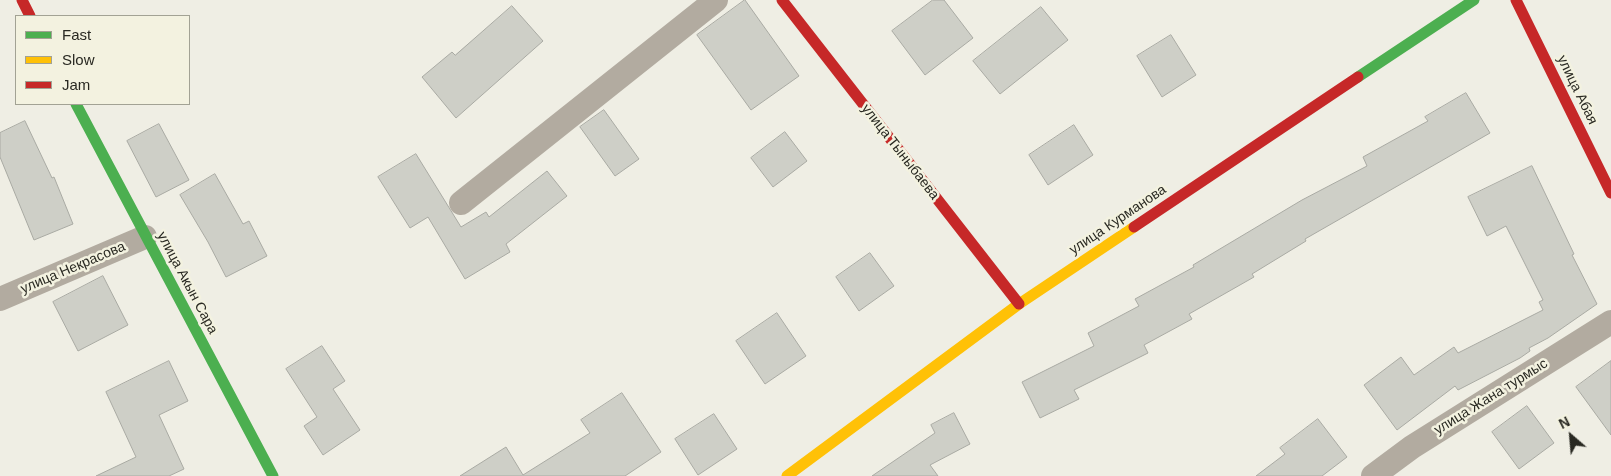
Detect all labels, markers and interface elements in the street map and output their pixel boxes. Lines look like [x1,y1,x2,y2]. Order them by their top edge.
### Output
legend [15,15,190,105]
text: Fast [62,26,91,43]
text: Slow [62,51,95,68]
street label: улица Абая [1553,53,1601,127]
text: Jam [62,76,90,93]
street label: улица Тыныбаева [858,101,942,203]
street label: улица Курманова [1066,181,1170,259]
street label: улица Акын Сара [153,229,221,337]
street label: улица Некрасова [18,238,128,298]
street label: улица Жана турмыс [1431,355,1551,439]
north arrow [1546,411,1596,461]
text: N [1556,413,1572,432]

